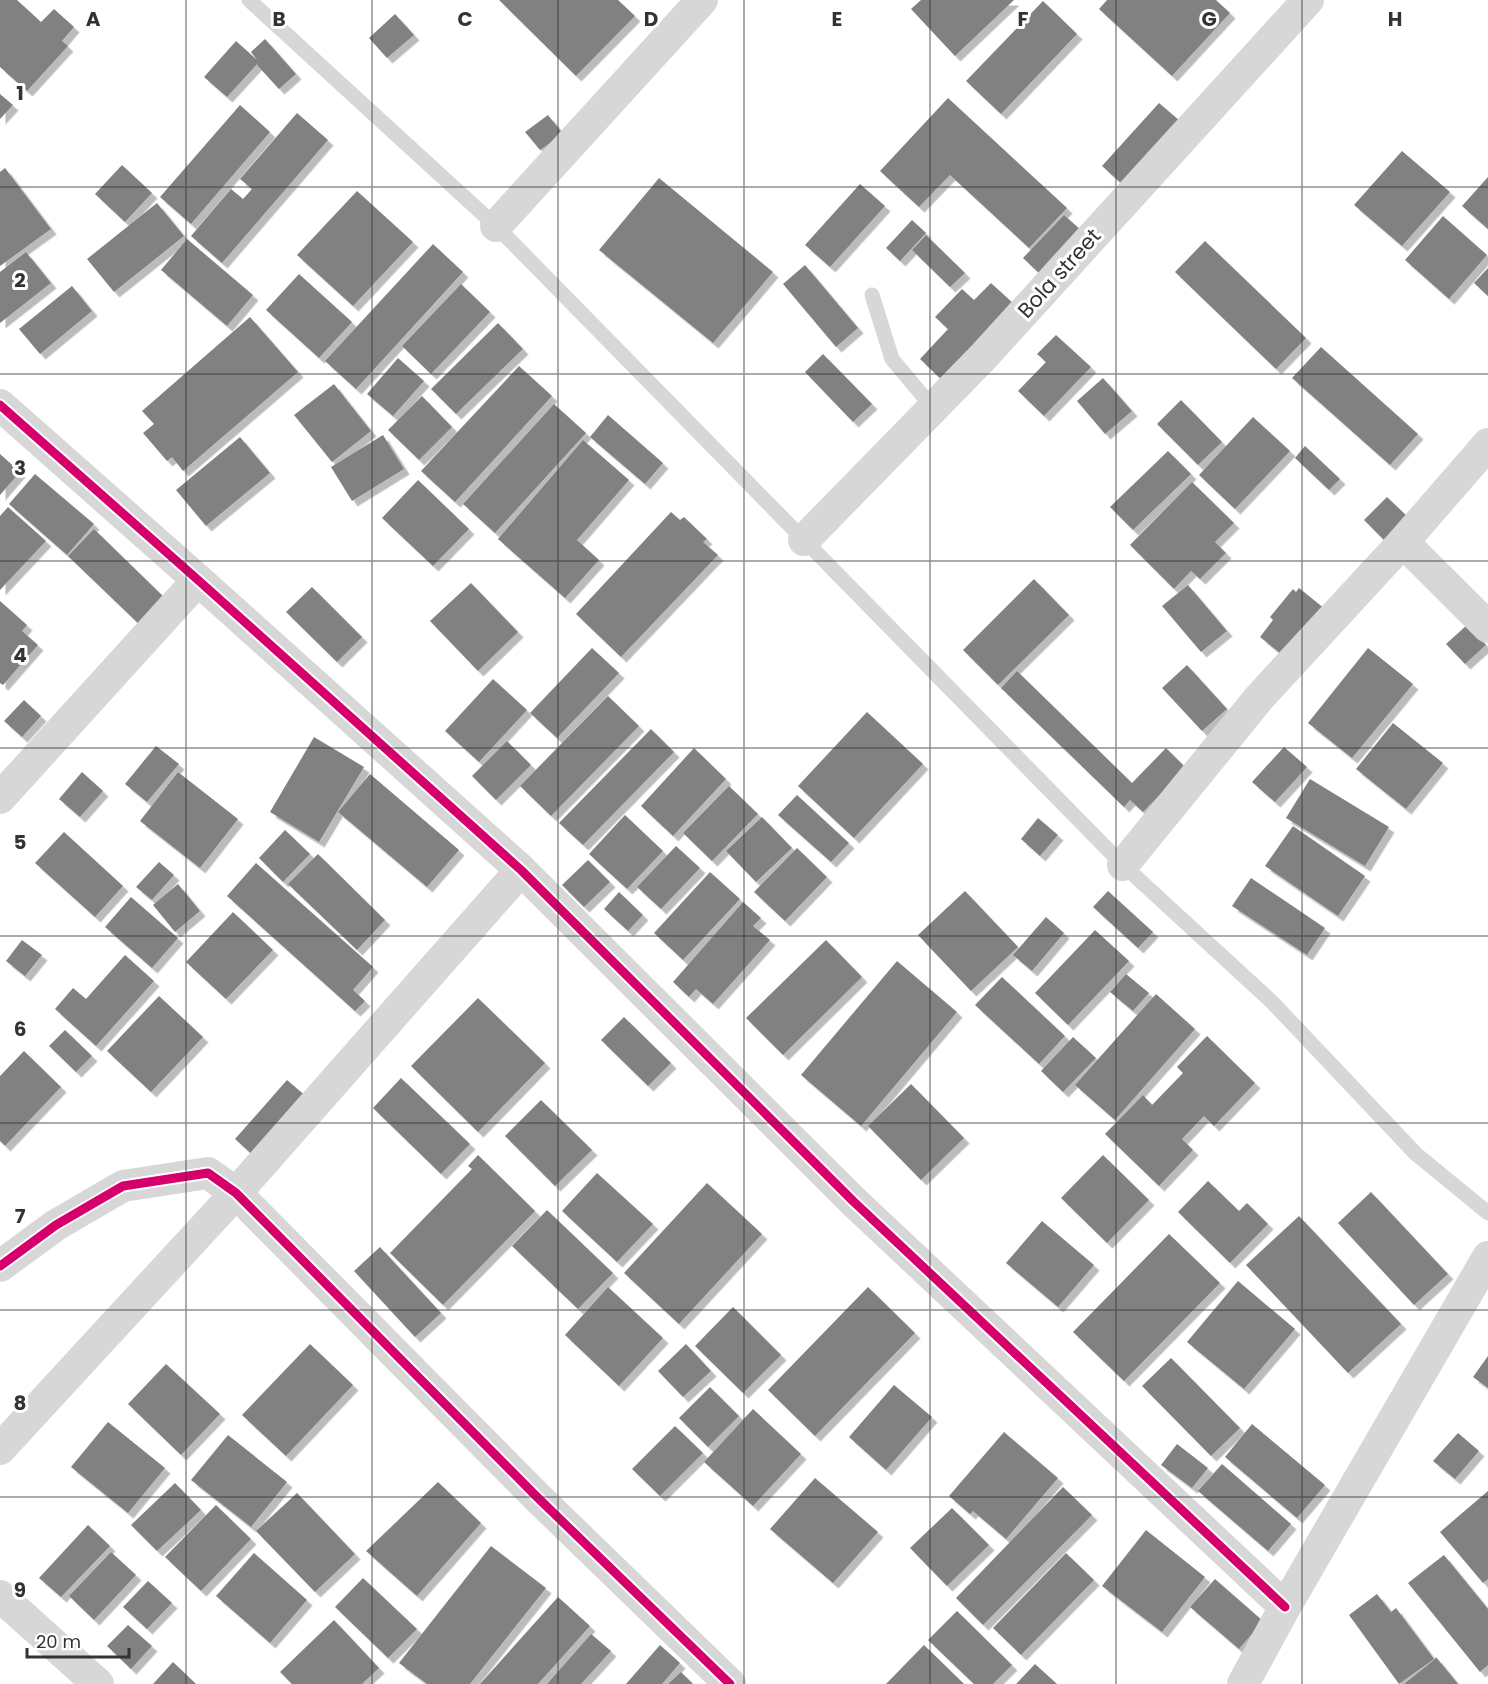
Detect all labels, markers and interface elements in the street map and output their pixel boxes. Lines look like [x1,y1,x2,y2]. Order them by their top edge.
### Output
text: A [86,5,101,33]
text: B [272,5,286,33]
text: C [457,5,473,33]
text: D [644,5,658,33]
text: E [832,5,842,33]
text: F [1018,5,1029,33]
text: G [1201,5,1217,33]
text: H [1388,5,1402,33]
text: 1 [16,79,24,107]
street label: Bola street [1011,222,1107,324]
text: 2 [14,266,26,294]
text: 3 [14,454,26,482]
text: 4 [13,641,27,669]
text: 5 [14,828,27,856]
text: 6 [14,1015,26,1043]
text: 7 [15,1202,26,1230]
text: 8 [14,1389,26,1417]
text: 9 [14,1576,26,1604]
scale bar [27,1621,129,1659]
text: 20 m [36,1629,81,1654]

